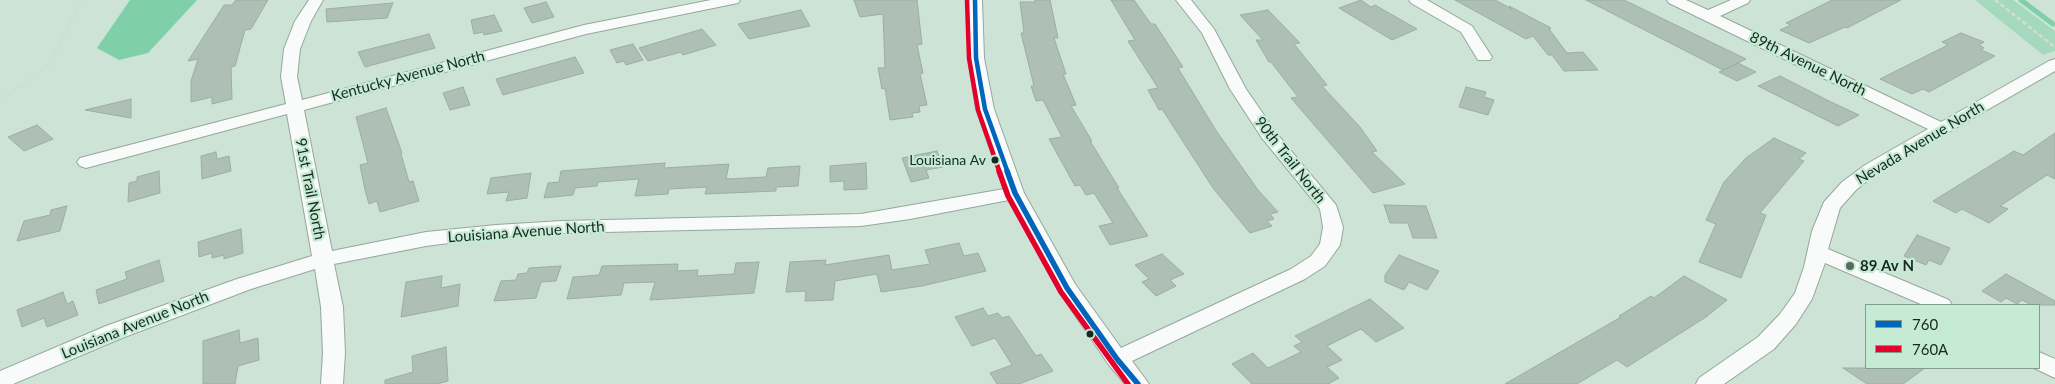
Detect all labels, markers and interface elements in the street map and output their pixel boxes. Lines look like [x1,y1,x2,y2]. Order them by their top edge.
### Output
street label: 89th Avenue North [1747,28,1869,100]
street label: Kentucky Avenue North [329,47,487,105]
street label: Nevada Avenue North [1853,98,1987,188]
street label: 90th Trail North [1251,113,1329,207]
street label: 91st Trail North [291,137,329,241]
place label: Louisiana Av [909,152,986,168]
marker: Louisiana Av [990,155,1000,165]
street label: Louisiana Avenue North [447,218,605,246]
place label: 89 Av N [1860,257,1914,275]
marker: 89 Av N [1844,260,1856,272]
street label: Louisiana Avenue North [59,287,211,363]
legend [1865,304,2040,369]
text: 760 [1912,315,1938,333]
unlabelled marker [1085,329,1095,339]
text: 760A [1912,340,1948,358]

